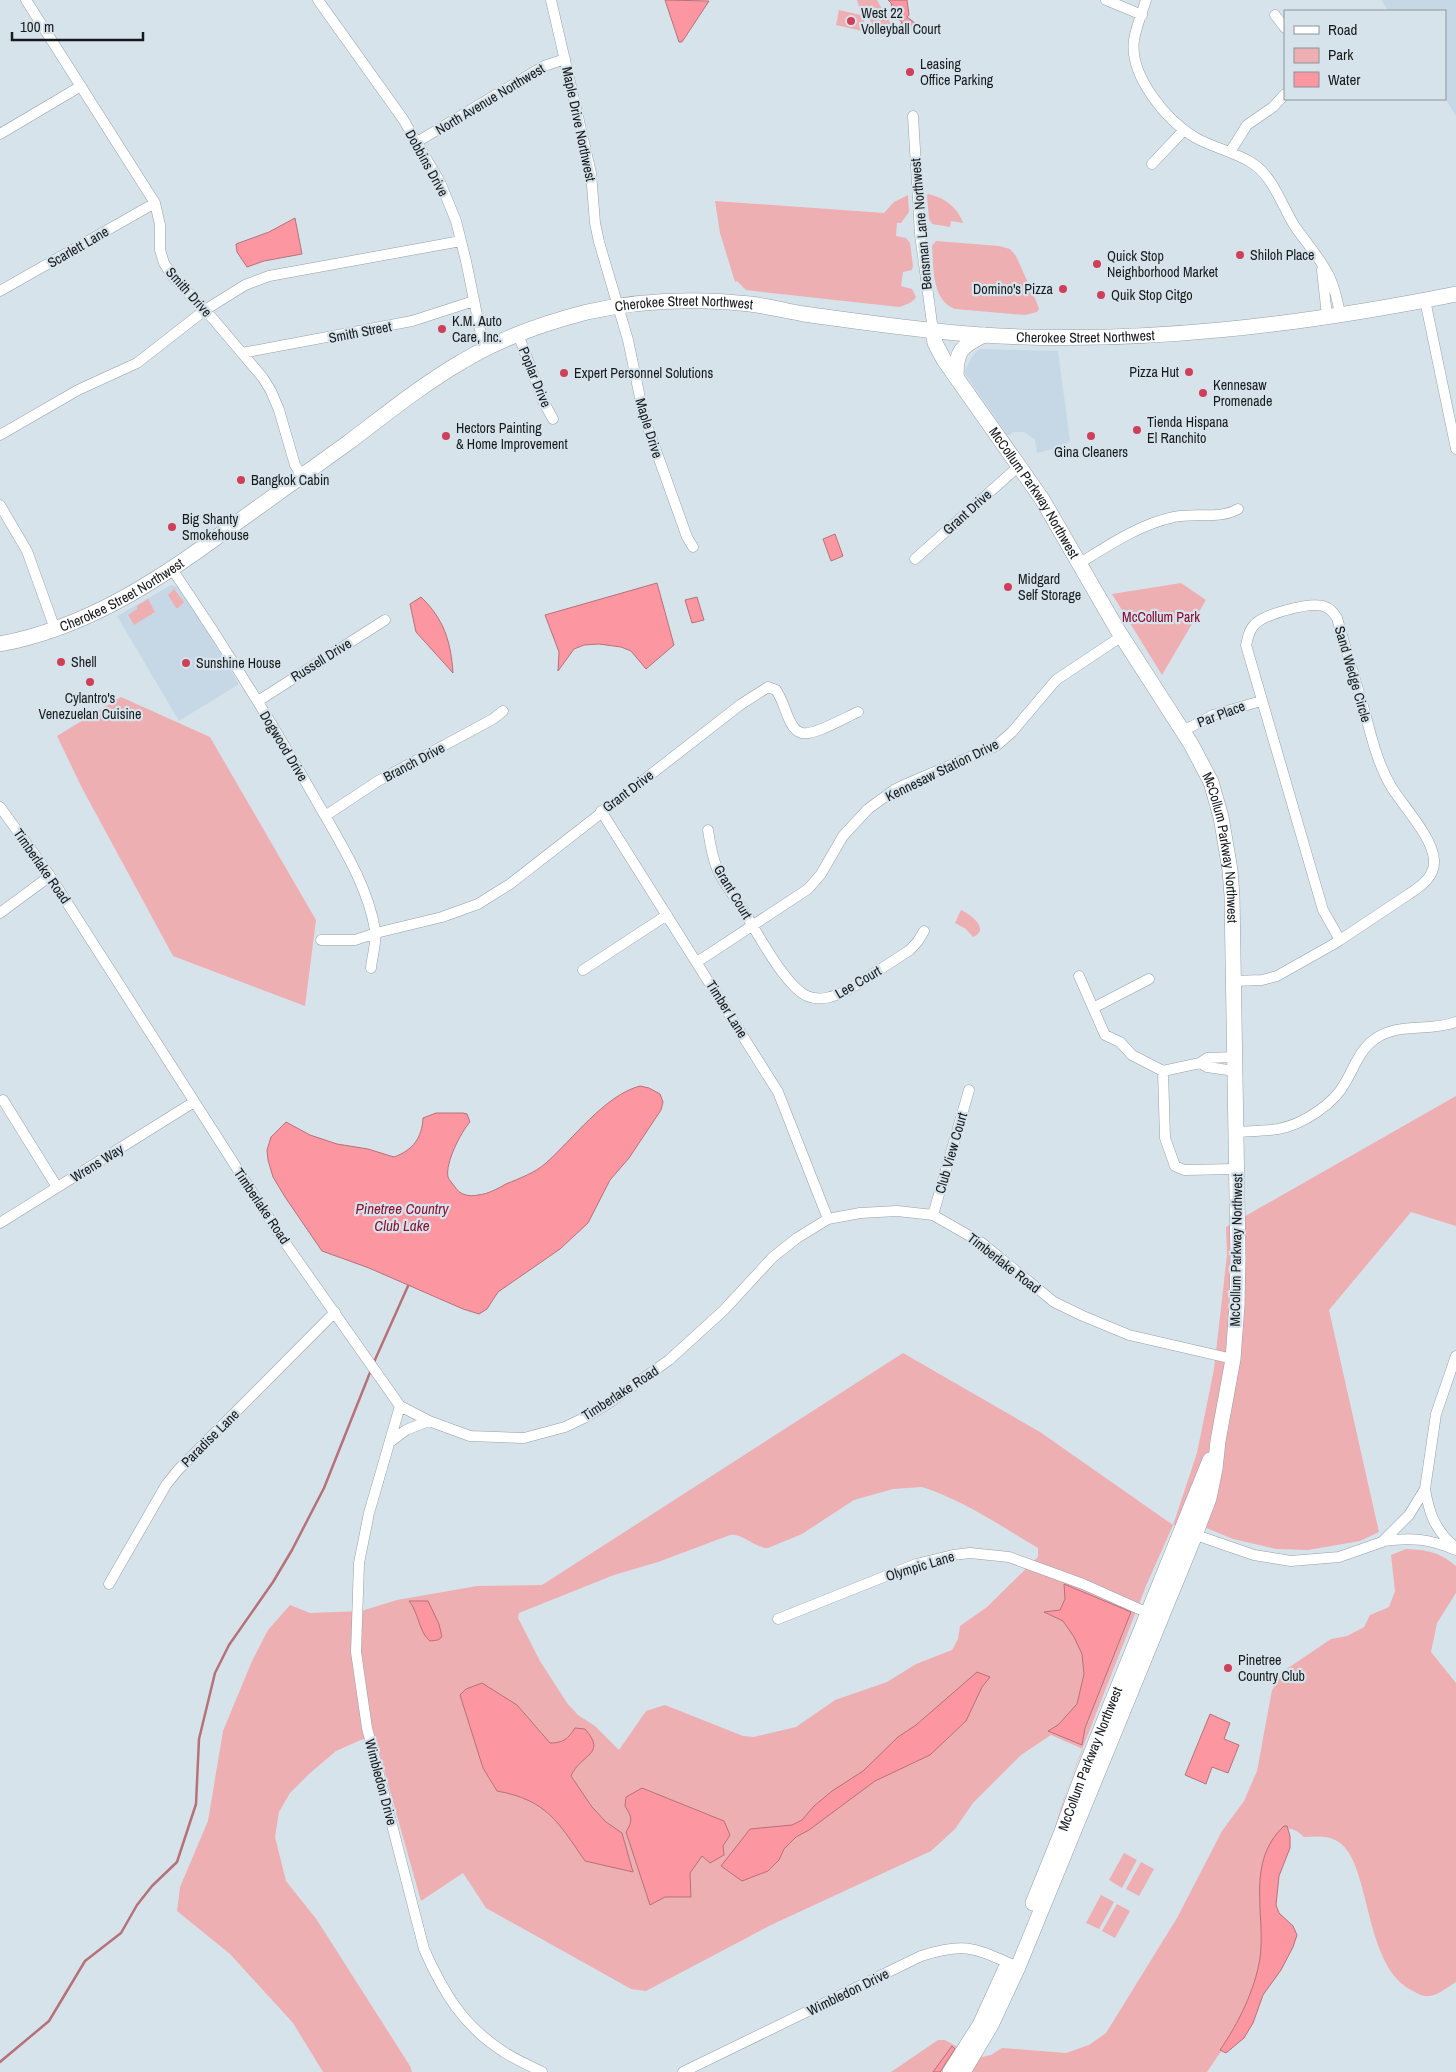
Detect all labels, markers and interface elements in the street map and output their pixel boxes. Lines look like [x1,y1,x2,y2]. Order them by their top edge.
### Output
place label: West 22 Volleyball Court [861,4,941,38]
scale bar [12,10,144,42]
legend [1284,10,1446,100]
marker: West 22 Volleyball Court [845,15,857,27]
text: 100 m [20,16,54,37]
text: Road [1328,19,1357,40]
text: Park [1328,44,1354,65]
place label: Leasing Office Parking [920,55,994,89]
street label: North Avenue Northwest [432,59,548,139]
street label: Maple Drive Northwest [558,65,600,183]
marker: Leasing Office Parking [904,66,916,78]
text: Water [1328,69,1360,90]
street label: Dobbins Drive [401,127,453,199]
street label: Bensman Lane Northwest [906,157,936,291]
street label: Scarlett Lane [44,222,112,272]
place label: Shiloh Place [1250,246,1314,264]
place label: Quick Stop Neighborhood Market [1107,247,1218,281]
marker: Shiloh Place [1234,249,1246,261]
marker: Quick Stop Neighborhood Market [1091,258,1103,270]
street label: Smith Drive [162,263,216,321]
place label: Domino's Pizza [973,280,1054,298]
marker: Domino's Pizza [1057,283,1069,295]
place label: Quik Stop Citgo [1111,286,1193,304]
marker: Quik Stop Citgo [1095,289,1107,301]
street label: Cherokee Street Northwest [613,292,754,316]
place label: K.M. Auto Care, Inc. [452,312,502,346]
street label: Smith Street [327,317,393,347]
marker: K.M. Auto Care, Inc. [436,323,448,335]
street label: Cherokee Street Northwest [1016,326,1155,347]
street label: Poplar Drive [515,344,555,410]
place label: Pizza Hut [1129,363,1179,381]
place label: Expert Personnel Solutions [574,364,713,382]
marker: Pizza Hut [1183,366,1195,378]
marker: Expert Personnel Solutions [558,367,570,379]
place label: Kennesaw Promenade [1213,376,1272,410]
marker: Kennesaw Promenade [1197,387,1209,399]
street label: Maple Drive [631,396,667,460]
place label: Tienda Hispana El Ranchito [1147,413,1229,447]
place label: Hectors Painting & Home Improvement [456,419,568,453]
street label: McCollum Parkway Northwest [985,423,1083,562]
marker: Tienda Hispana El Ranchito [1131,424,1143,436]
marker: Hectors Painting & Home Improvement [440,430,452,442]
marker: Gina Cleaners [1085,430,1097,442]
place label: Gina Cleaners [1054,443,1128,461]
place label: Bangkok Cabin [251,471,330,489]
marker: Bangkok Cabin [235,474,247,486]
street label: Grant Drive [939,485,995,539]
place label: Big Shanty Smokehouse [182,510,249,544]
marker: Big Shanty Smokehouse [166,521,178,533]
street label: Cherokee Street Northwest [57,554,187,636]
place label: Midgard Self Storage [1018,570,1081,604]
marker: Midgard Self Storage [1002,581,1014,593]
park label: McCollum Park [1122,608,1200,626]
street label: Sand Wedge Circle [1331,624,1375,724]
street label: Russell Drive [287,634,355,686]
place label: Shell [71,653,97,671]
place label: Sunshine House [196,654,281,672]
marker: Shell [55,656,67,668]
marker: Sunshine House [180,657,192,669]
marker: Cylantro's Venezuelan Cuisine [84,676,96,688]
place label: Cylantro's Venezuelan Cuisine [39,689,141,723]
street label: Par Place [1195,697,1247,731]
street label: Dogwood Drive [256,707,312,785]
street label: Kennesaw Station Drive [882,735,1002,805]
street label: Branch Drive [380,738,448,786]
street label: Grant Drive [599,766,657,816]
street label: McCollum Parkway Northwest [1198,769,1241,923]
street label: Timberlake Road [9,825,75,907]
street label: Grant Court [710,862,756,922]
street label: Lee Court [832,962,884,1002]
street label: Timber Lane [702,977,752,1041]
street label: Club View Court [931,1110,971,1196]
street label: Wrens Way [67,1140,127,1186]
street label: Timberlake Road [230,1165,294,1247]
street label: McCollum Parkway Northwest [1226,1173,1246,1327]
water label: Pinetree Country Club Lake [356,1198,449,1236]
street label: Timberlake Road [964,1229,1044,1297]
street label: Timberlake Road [578,1362,662,1424]
street label: Paradise Lane [177,1405,243,1471]
street label: Olympic Lane [884,1547,956,1585]
place label: Pinetree Country Club [1238,1651,1305,1685]
marker: Pinetree Country Club [1222,1662,1234,1674]
street label: McCollum Parkway Northwest [1054,1684,1126,1833]
street label: Wimbledon Drive [361,1737,401,1827]
street label: Wimbledon Drive [804,1964,892,2020]

